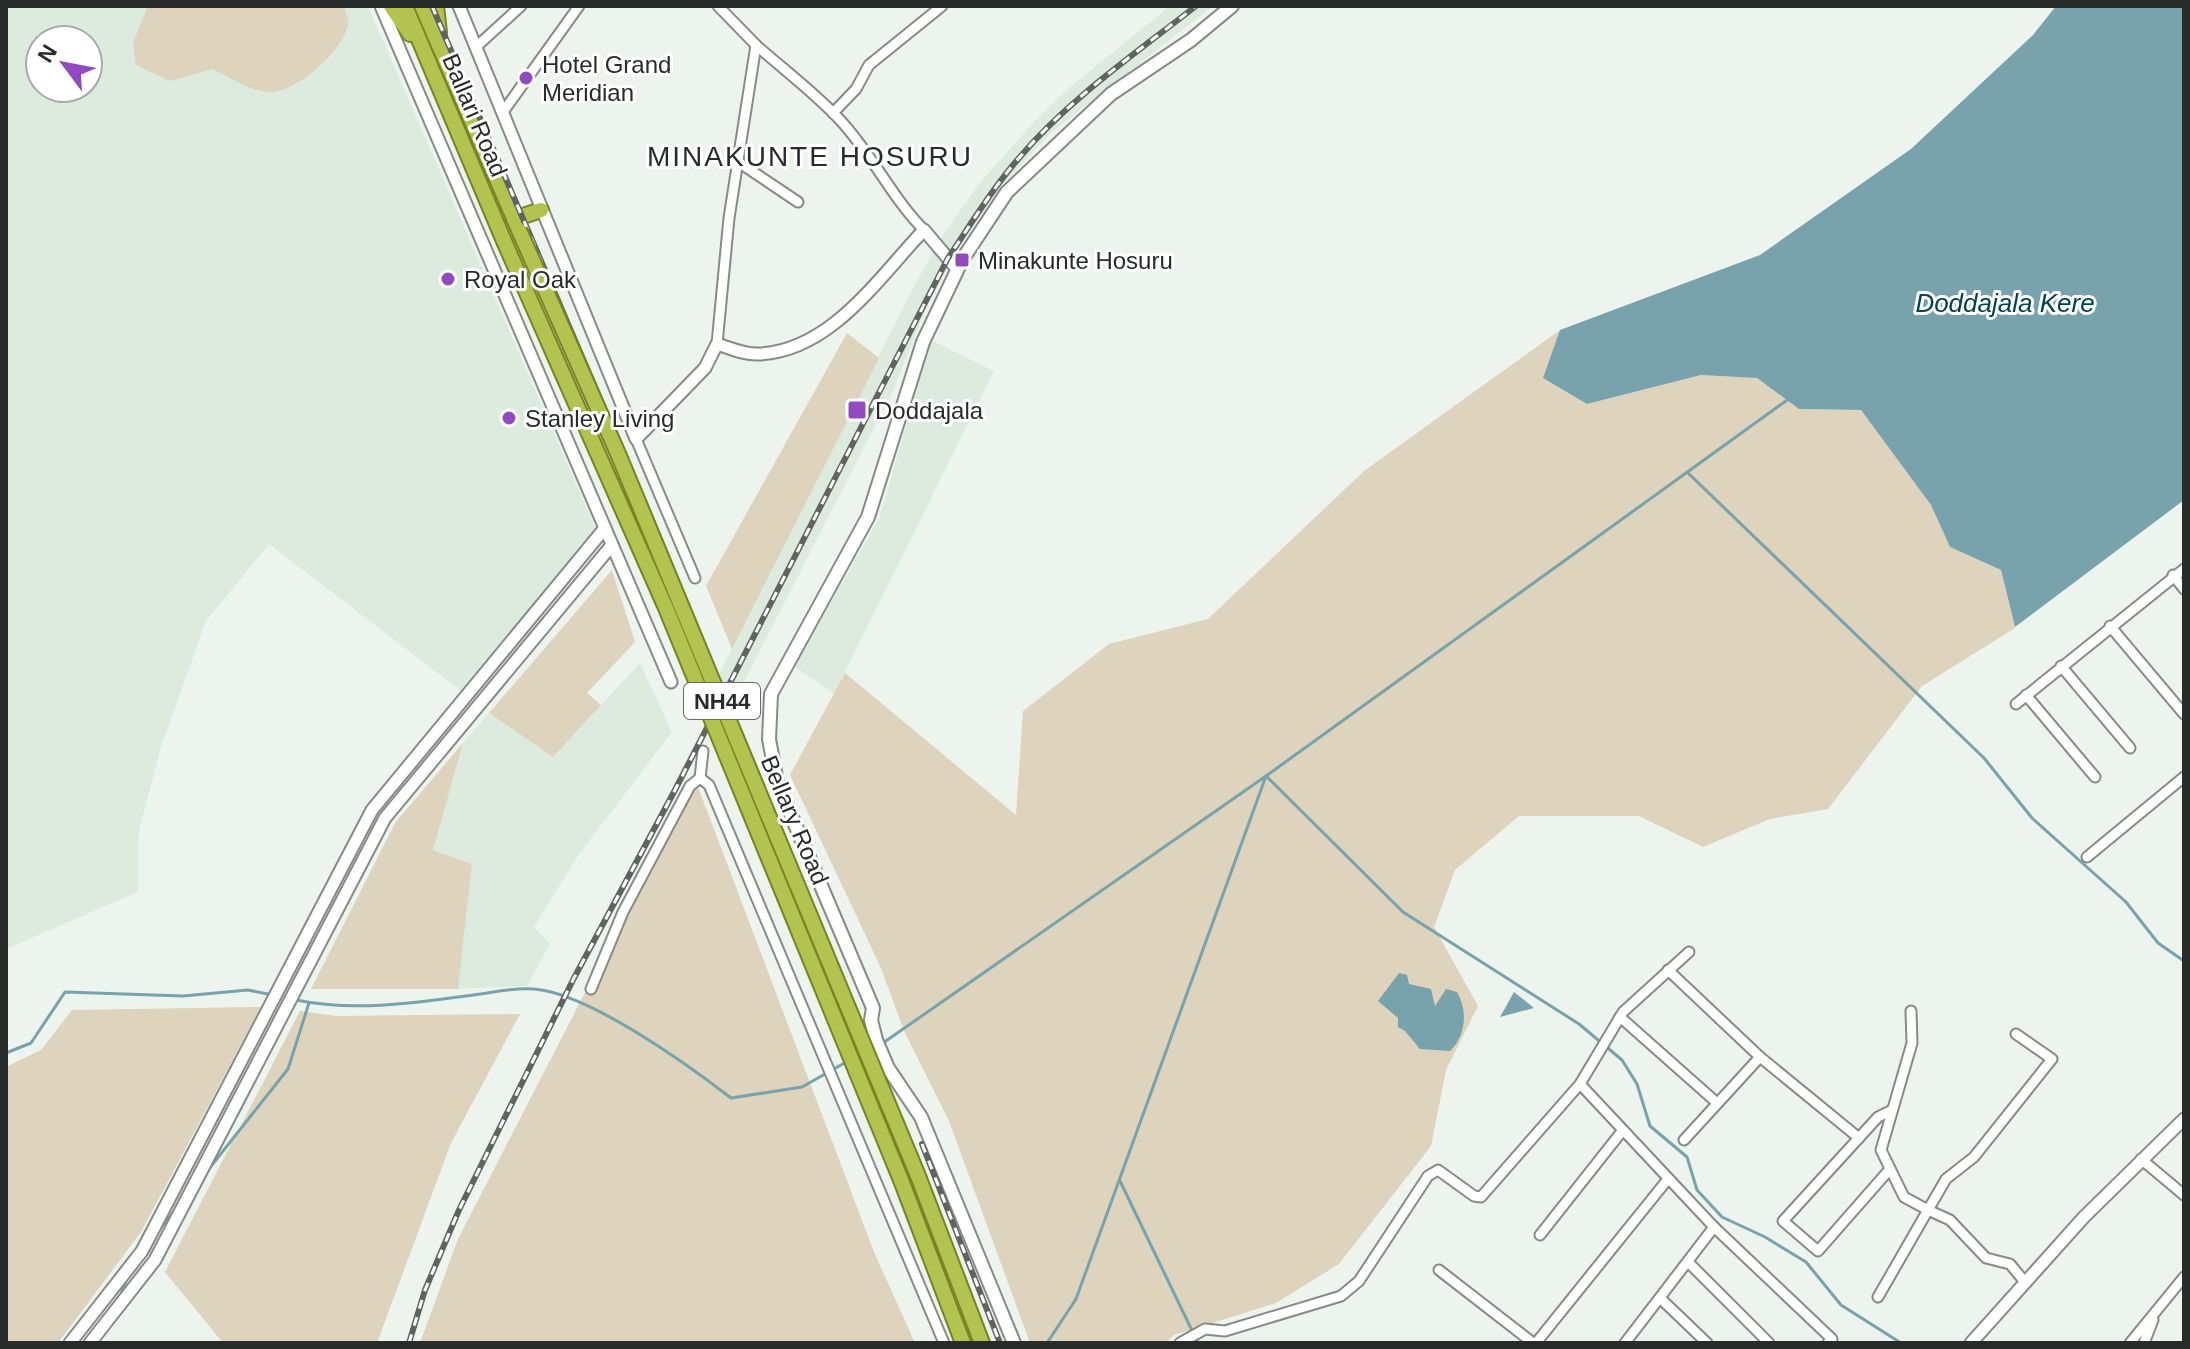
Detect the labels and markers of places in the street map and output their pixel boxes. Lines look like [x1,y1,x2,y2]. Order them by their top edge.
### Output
place label: Hotel Grand Meridian [542,51,671,106]
marker: Hotel Grand Meridian [517,69,535,87]
place label: Minakunte Hosuru [978,247,1173,274]
marker: Minakunte Hosuru [953,251,971,269]
place label: Royal Oak [464,266,577,293]
marker: Royal Oak [439,270,457,288]
place label: Doddajala [875,397,984,424]
marker: Doddajala [846,399,868,421]
place label: Stanley Living [525,405,674,432]
marker: Stanley Living [500,409,518,427]

